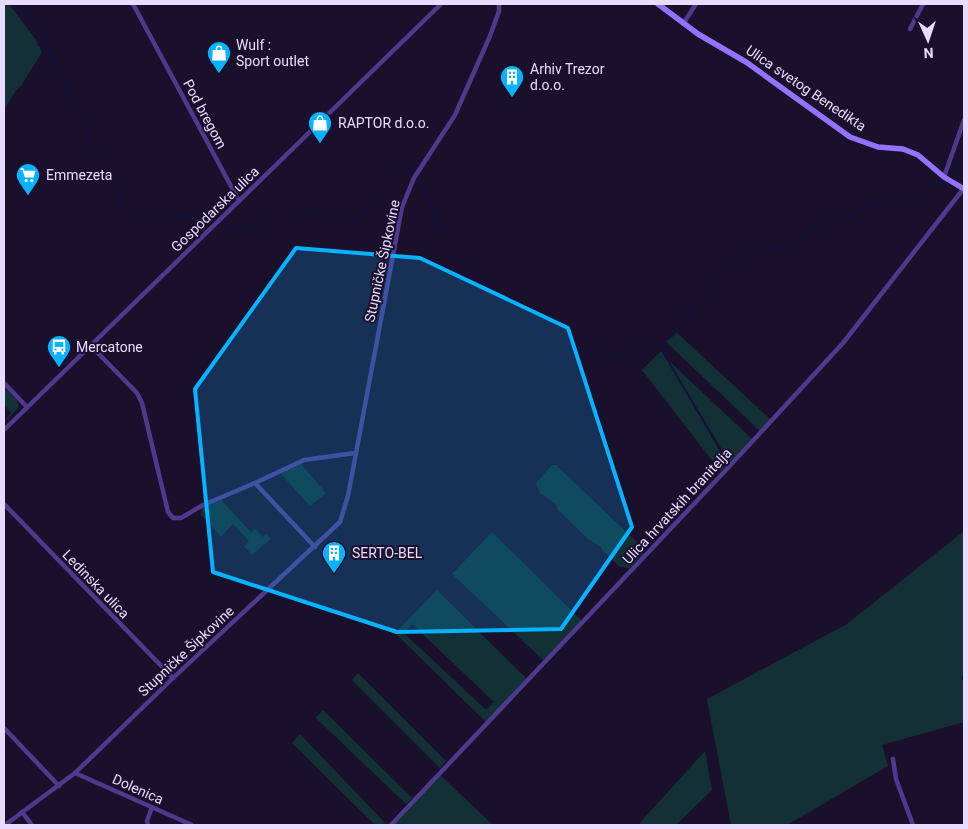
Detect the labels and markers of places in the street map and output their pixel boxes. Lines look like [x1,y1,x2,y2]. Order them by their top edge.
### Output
place label: Wulf : Sport outlet [236,37,309,69]
shop icon: Wulf : Sport outlet [206,40,232,74]
place label: Arhiv Trezor d.o.o. [530,61,605,93]
building icon: Arhiv Trezor d.o.o. [499,64,525,98]
shop icon: RAPTOR d.o.o. [307,110,333,144]
place label: RAPTOR d.o.o. [338,115,429,131]
supermarket icon: Emmezeta [15,162,41,196]
place label: Emmezeta [46,167,112,183]
bus stop icon: Mercatone [46,334,72,368]
place label: Mercatone [76,339,143,355]
building icon: SERTO-BEL [321,540,347,574]
place label: SERTO-BEL [352,545,423,561]

